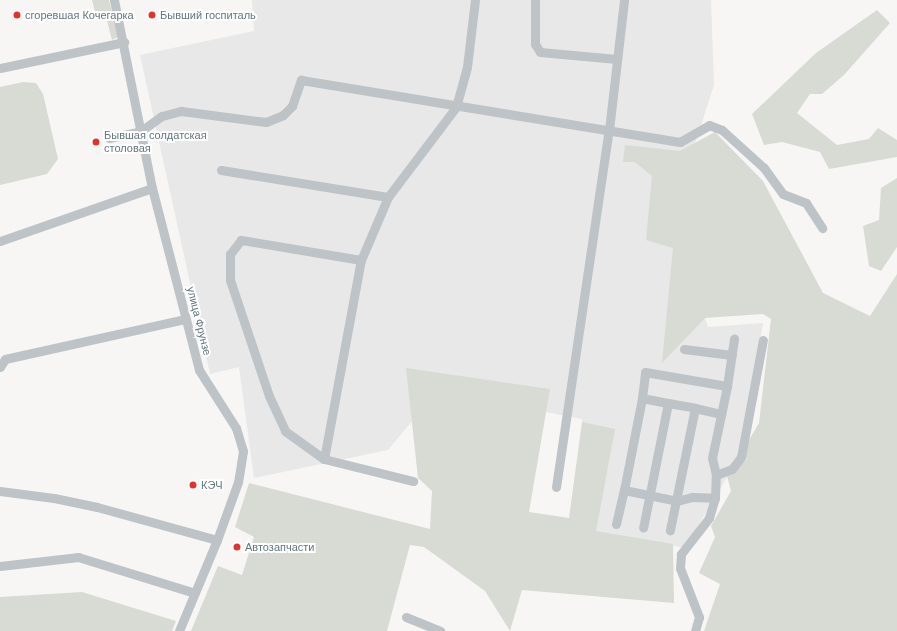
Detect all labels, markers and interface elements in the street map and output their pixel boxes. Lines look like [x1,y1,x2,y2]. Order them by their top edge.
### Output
place label: сгоревшая Кочегарка [25,8,134,22]
place label: Бывший госпиталь [160,8,256,22]
marker: сгоревшая Кочегарка [12,10,22,20]
marker: Бывший госпиталь [147,10,157,20]
place label: Бывшая солдатская столовая [104,129,207,155]
marker: Бывшая солдатская столовая [91,137,101,147]
street label: улица Фрунзе [184,285,214,357]
place label: КЭЧ [201,478,223,492]
marker: КЭЧ [188,480,198,490]
place label: Автозапчасти [245,540,314,554]
marker: Автозапчасти [232,542,242,552]

